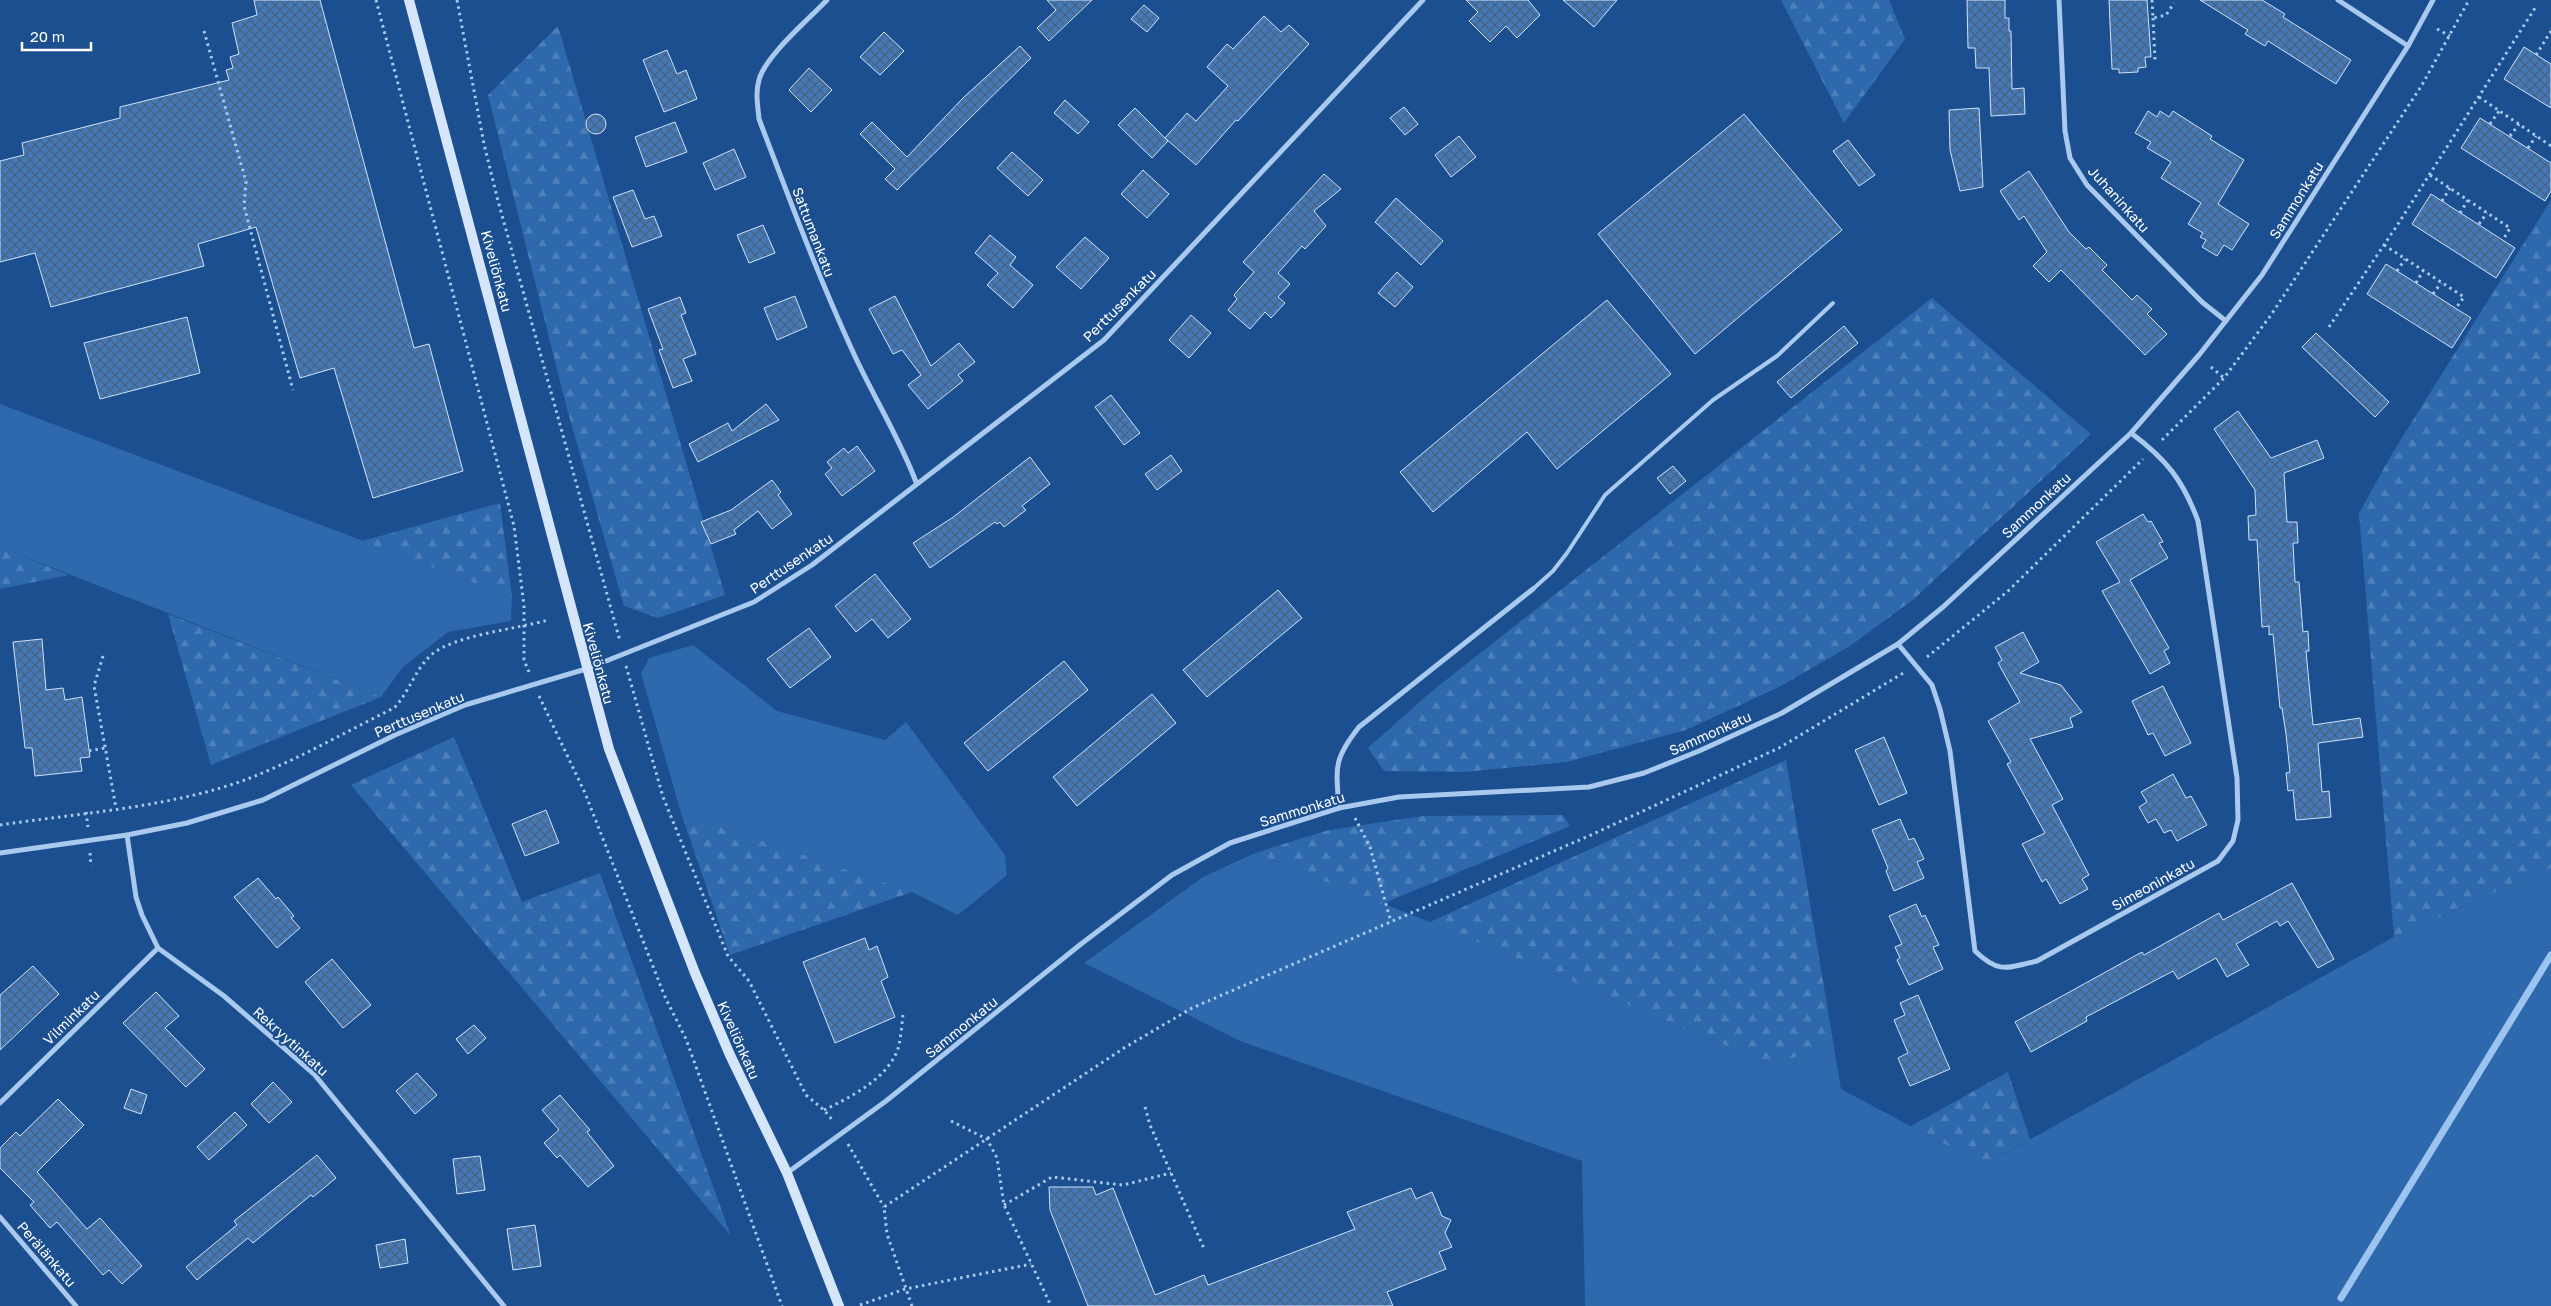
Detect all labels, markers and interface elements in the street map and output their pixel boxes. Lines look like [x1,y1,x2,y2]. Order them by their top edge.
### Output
scale bar [22,20,91,52]
text: 20 m [30,27,65,45]
street label: Sammonkatu [2265,158,2327,242]
street label: Juhaninkatu [2085,162,2153,236]
street label: Sattumankatu [789,185,839,279]
street label: Kiveliönkatu [478,228,516,314]
street label: Perttusenkatu [1079,265,1159,345]
street label: Sammonkatu [1998,469,2074,541]
street label: Perttusenkatu [746,529,836,597]
street label: Kiveliönkatu [580,620,618,706]
street label: Perttusenkatu [371,687,467,741]
street label: Sammonkatu [1666,707,1754,759]
street label: Sammonkatu [1257,788,1347,830]
street label: Simeoninkatu [2109,854,2197,914]
street label: Vilminkatu [39,986,103,1048]
street label: Sammonkatu [921,993,1001,1061]
street label: Kiveliönkatu [714,998,764,1082]
street label: Rekryytinkatu [250,1003,332,1079]
street label: Perälänkatu [14,1218,80,1290]

